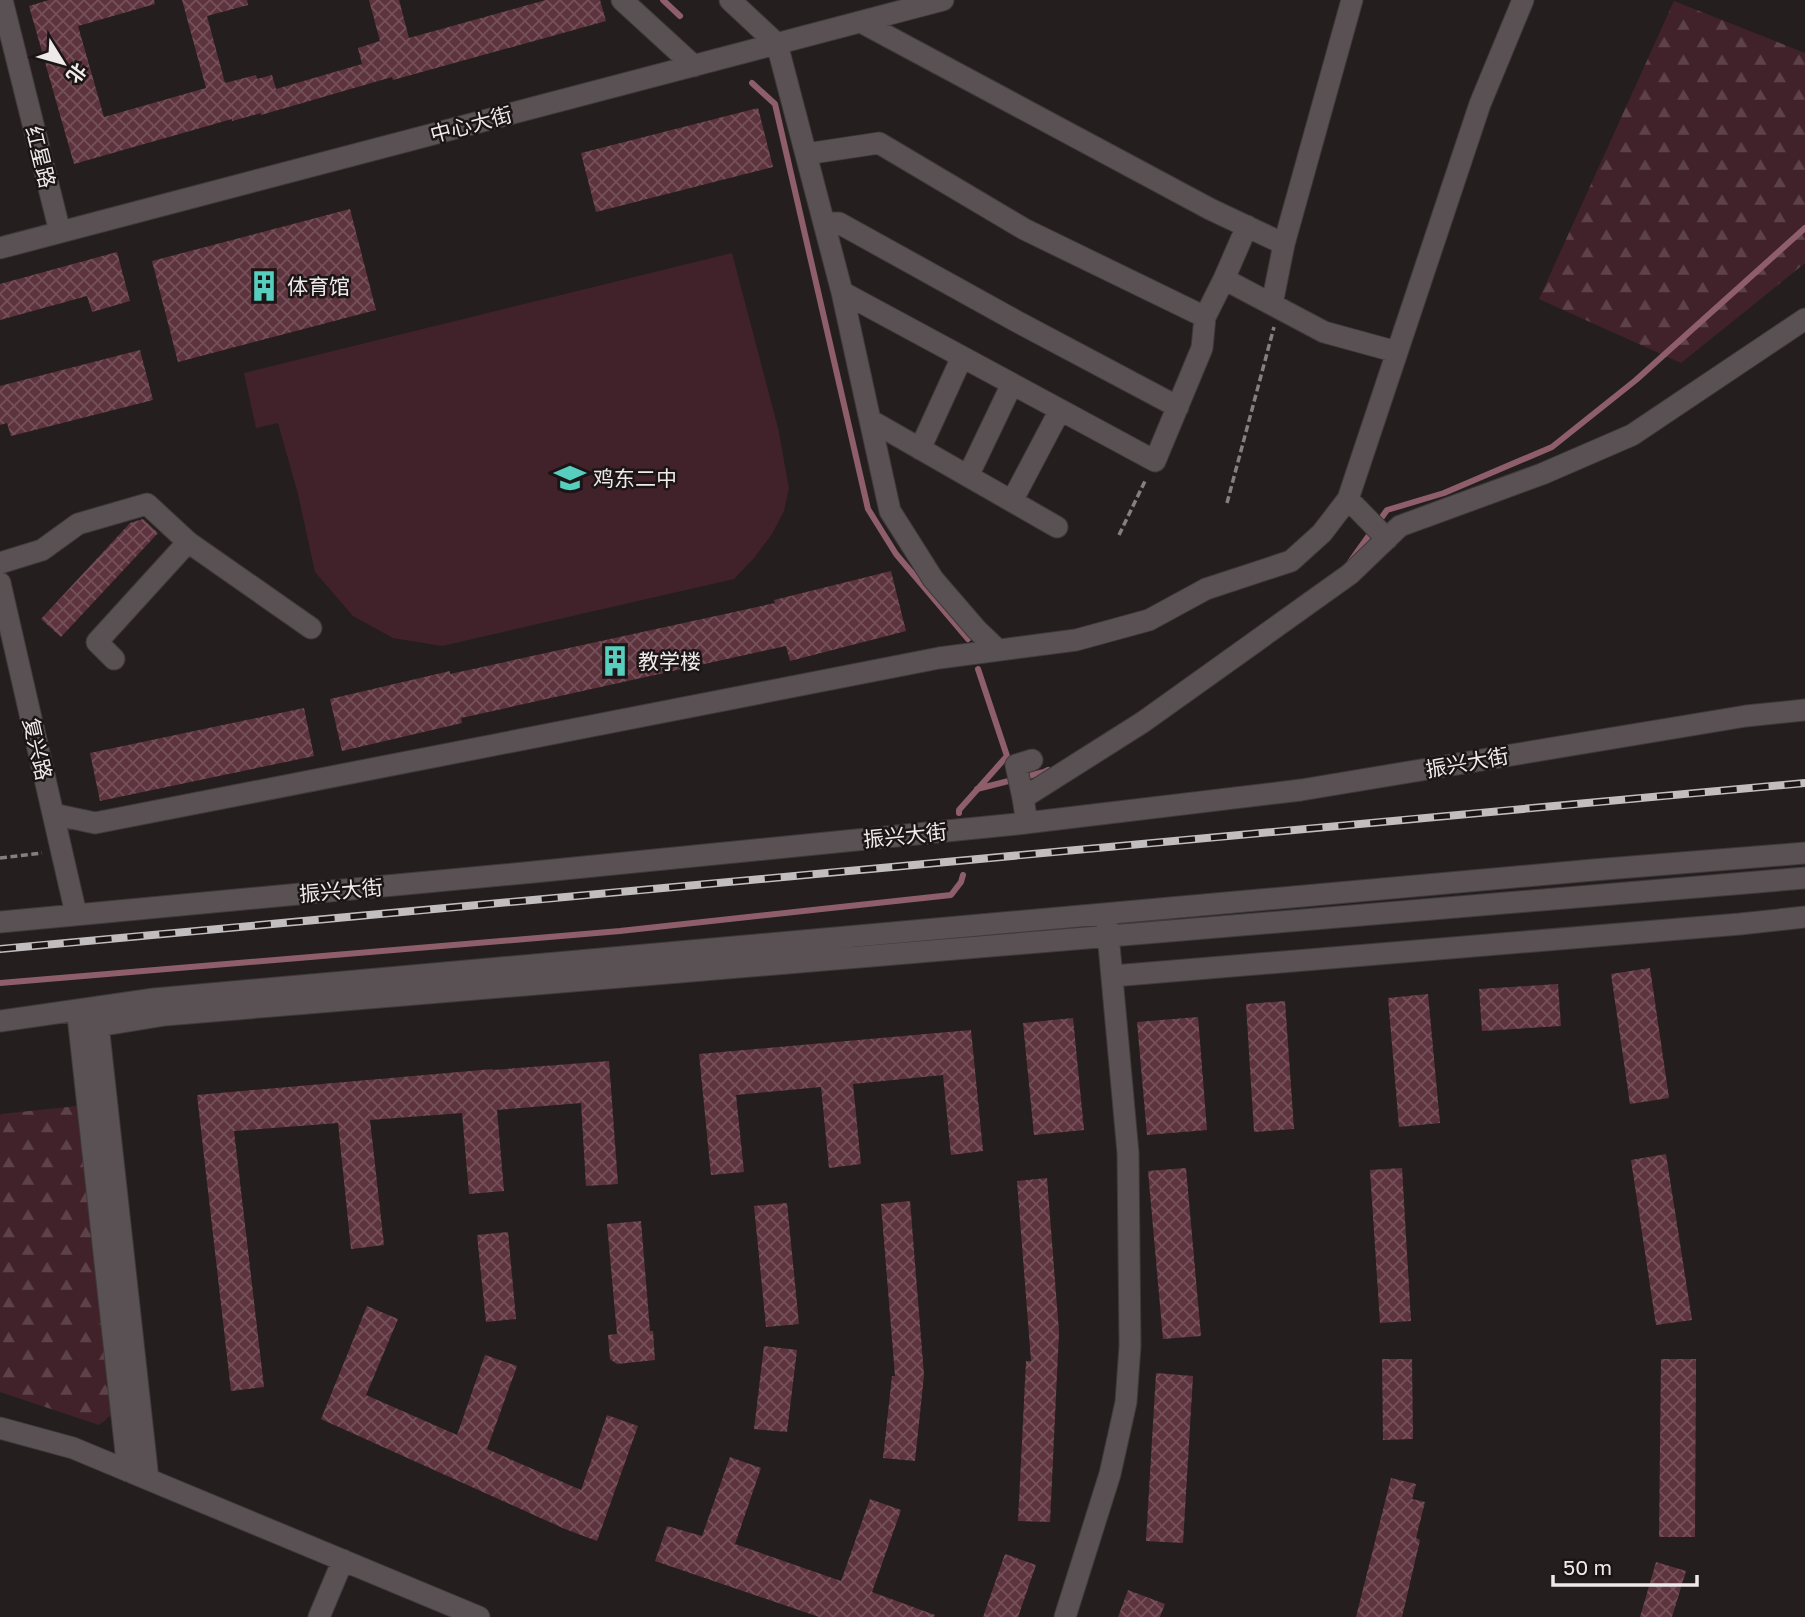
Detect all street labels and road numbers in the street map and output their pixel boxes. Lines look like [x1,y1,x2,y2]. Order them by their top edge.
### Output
street label: 中心大街 [427,101,515,147]
street label: 红星路 [21,123,61,191]
street label: 复兴路 [18,715,58,783]
street label: 振兴大街 [1423,742,1511,782]
street label: 振兴大街 [862,818,948,852]
street label: 振兴大街 [298,873,384,907]

